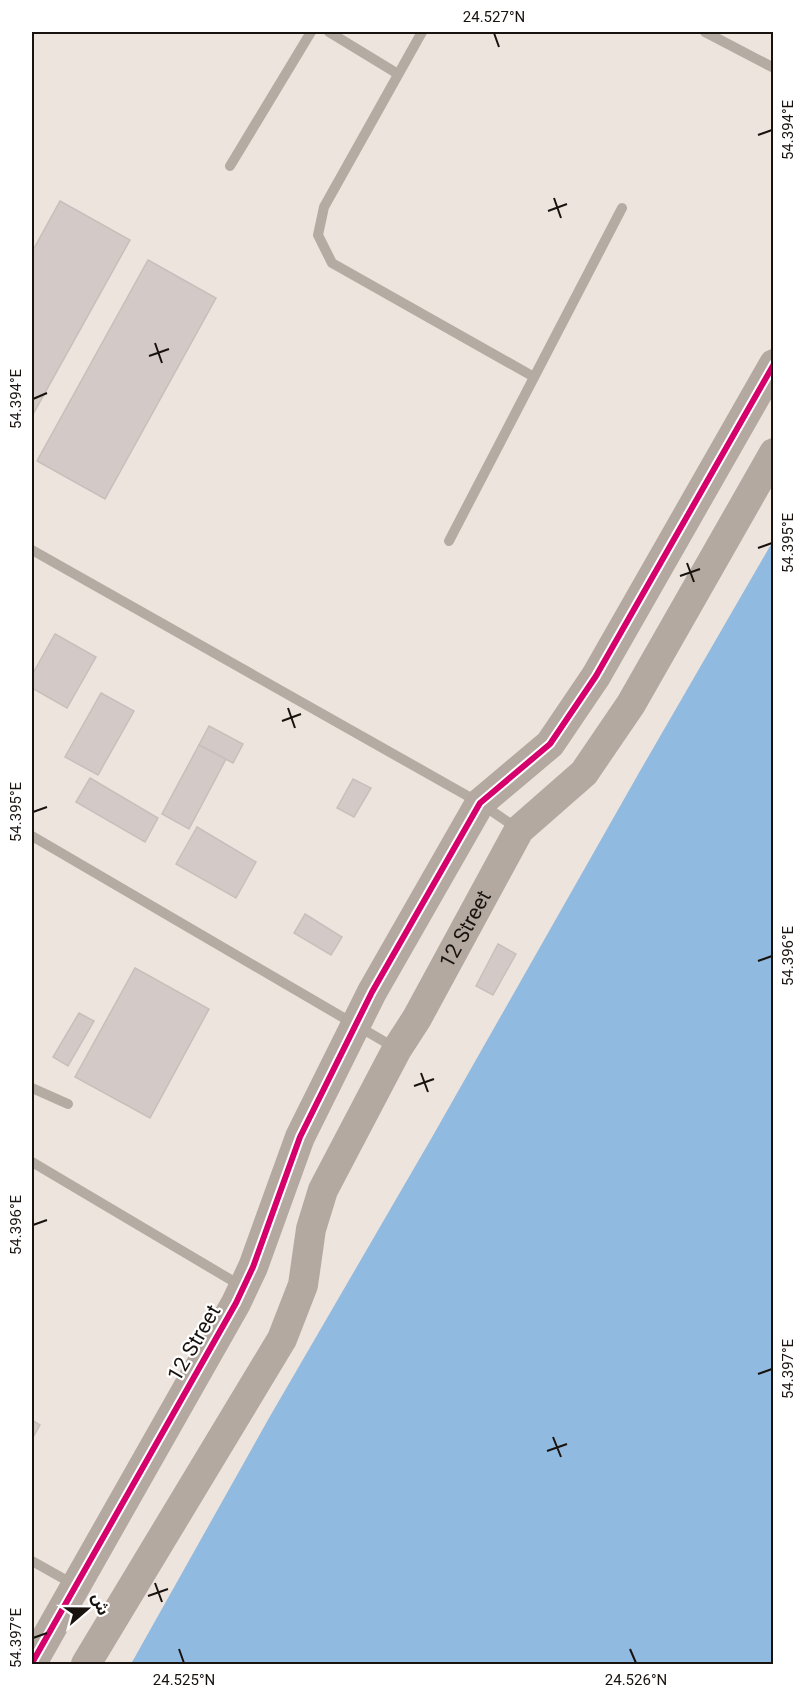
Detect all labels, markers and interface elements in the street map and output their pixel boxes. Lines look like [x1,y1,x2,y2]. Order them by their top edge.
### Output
text: 24.527°N [463,8,525,26]
text: 54.394°E [779,99,797,160]
text: 54.394°E [7,368,25,429]
text: 54.395°E [779,512,797,573]
text: 54.395°E [7,781,25,842]
street label: 12 Street [435,886,496,972]
text: 54.396°E [779,925,797,986]
text: 54.396°E [7,1194,25,1255]
street label: 12 Street [163,1300,226,1385]
text: 54.397°E [779,1338,797,1399]
north arrow [57,1579,117,1639]
text: ش [88,1590,113,1618]
text: 54.397°E [7,1607,25,1668]
text: 24.525°N [153,1671,215,1689]
text: 24.526°N [605,1671,667,1689]

